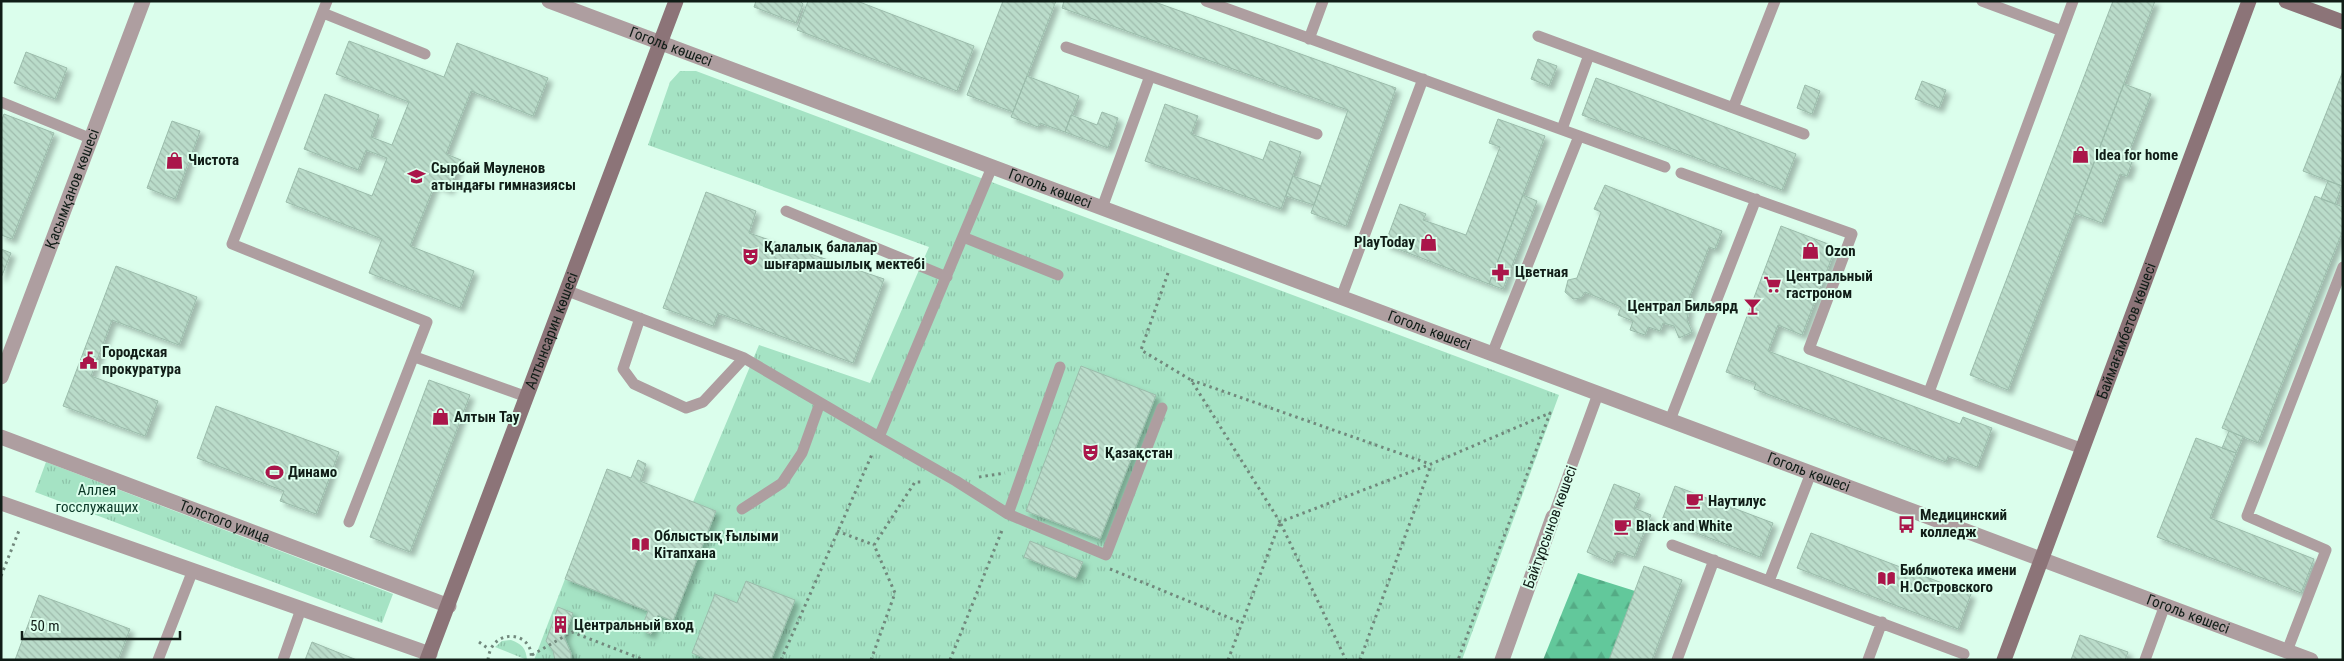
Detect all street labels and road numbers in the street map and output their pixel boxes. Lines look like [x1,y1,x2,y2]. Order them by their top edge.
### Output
street label: Гоголь көшесі [627,23,715,70]
street label: Қасымқанов көшесі [41,126,103,252]
street label: Гоголь көшесі [1006,165,1094,212]
street label: Баймағамбетов көшесі [2093,260,2160,402]
street label: Алтынсарин көшесі [521,270,582,392]
street label: Гоголь көшесі [1385,307,1473,354]
street label: Гоголь көшесі [1765,448,1853,496]
street label: Байтұрсынов көшесі [1519,463,1581,591]
street label: Толстого улица [177,496,272,547]
street label: Гоголь көшесі [2144,590,2232,638]

